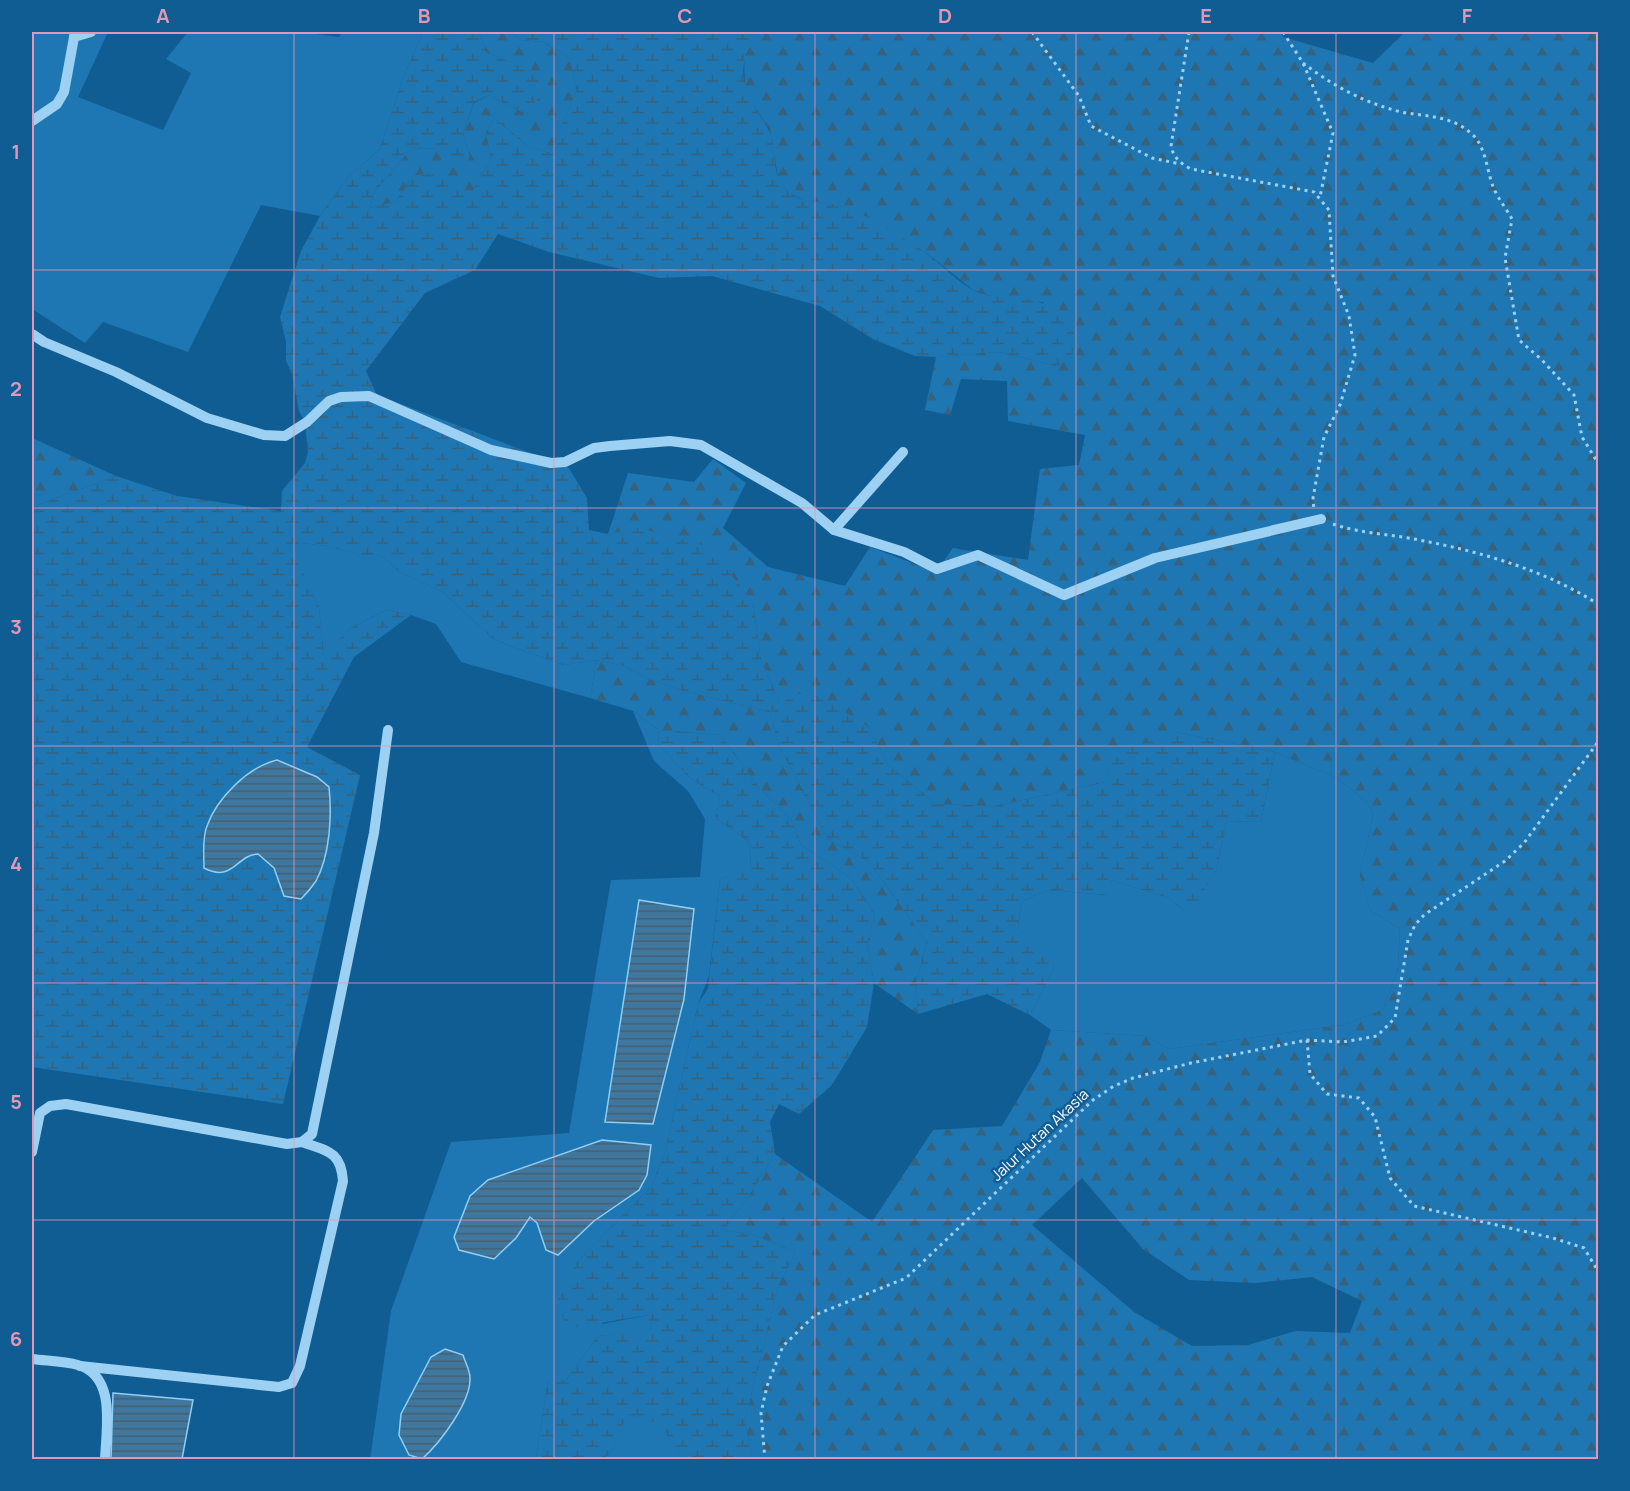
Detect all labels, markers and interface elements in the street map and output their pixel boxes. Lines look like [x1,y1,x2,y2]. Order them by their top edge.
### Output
text: A [156,2,170,29]
text: B [418,2,431,29]
text: C [678,2,692,29]
text: D [938,2,952,29]
text: E [1200,2,1212,29]
text: F [1462,2,1473,29]
text: 1 [12,138,20,165]
text: 2 [10,375,22,402]
text: 3 [10,613,22,640]
text: 4 [10,850,22,877]
street label: Jalur Hutan Akasia [986,1084,1093,1185]
text: 5 [10,1088,22,1115]
text: 6 [10,1325,22,1352]

